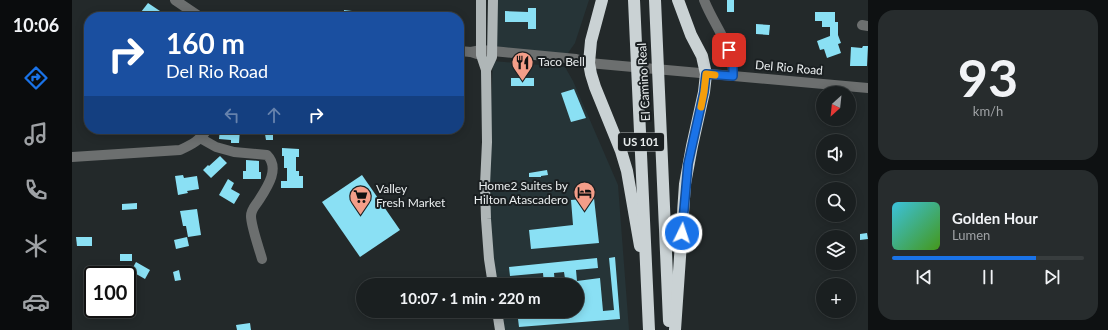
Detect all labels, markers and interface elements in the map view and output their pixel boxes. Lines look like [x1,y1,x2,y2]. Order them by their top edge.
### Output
text: 10:06 [13,14,59,36]
text: 160 m [166,26,245,60]
icon: right [100,28,152,80]
pin [712,33,746,67]
icon: arrive [718,39,740,61]
street label: El Camino Real [634,43,653,122]
text: 93 [958,46,1018,108]
restaurant icon: Taco Bell [509,49,535,82]
place label: Taco Bell [538,54,585,69]
street label: Del Rio Road [754,57,824,78]
text: Del Rio Road [166,60,268,82]
icon: directions [22,64,50,92]
north arrow [816,86,856,126]
map controls [816,86,856,318]
text: km/h [973,103,1003,119]
icon: left [221,104,243,126]
icon: ahead [263,104,285,126]
icon: right [305,104,327,126]
icon: music [22,120,50,148]
road number: US 101 [618,133,664,151]
button: sound [816,134,856,174]
icon: phone [22,176,50,204]
place label: Home2 Suites by Hilton Atascadero [474,178,569,207]
hotel icon: Home2 Suites by Hilton Atascadero [571,180,597,213]
place label: Valley Fresh Market [376,181,446,210]
button: search [816,182,856,222]
supermarket icon: Valley Fresh Market [348,183,374,216]
text: Golden Hour [952,209,1038,227]
position arrow [661,212,703,254]
text: Lumen [952,227,990,243]
button: layers [816,230,856,270]
icon: climate [22,232,50,260]
speed limit sign: 100 [84,266,136,318]
icon: previous [913,266,935,288]
icon: pause [977,266,999,288]
icon: next [1041,266,1063,288]
button: + [816,278,856,318]
icon: car [22,288,50,316]
text: 10:07 · 1 min · 220 m [400,289,540,307]

